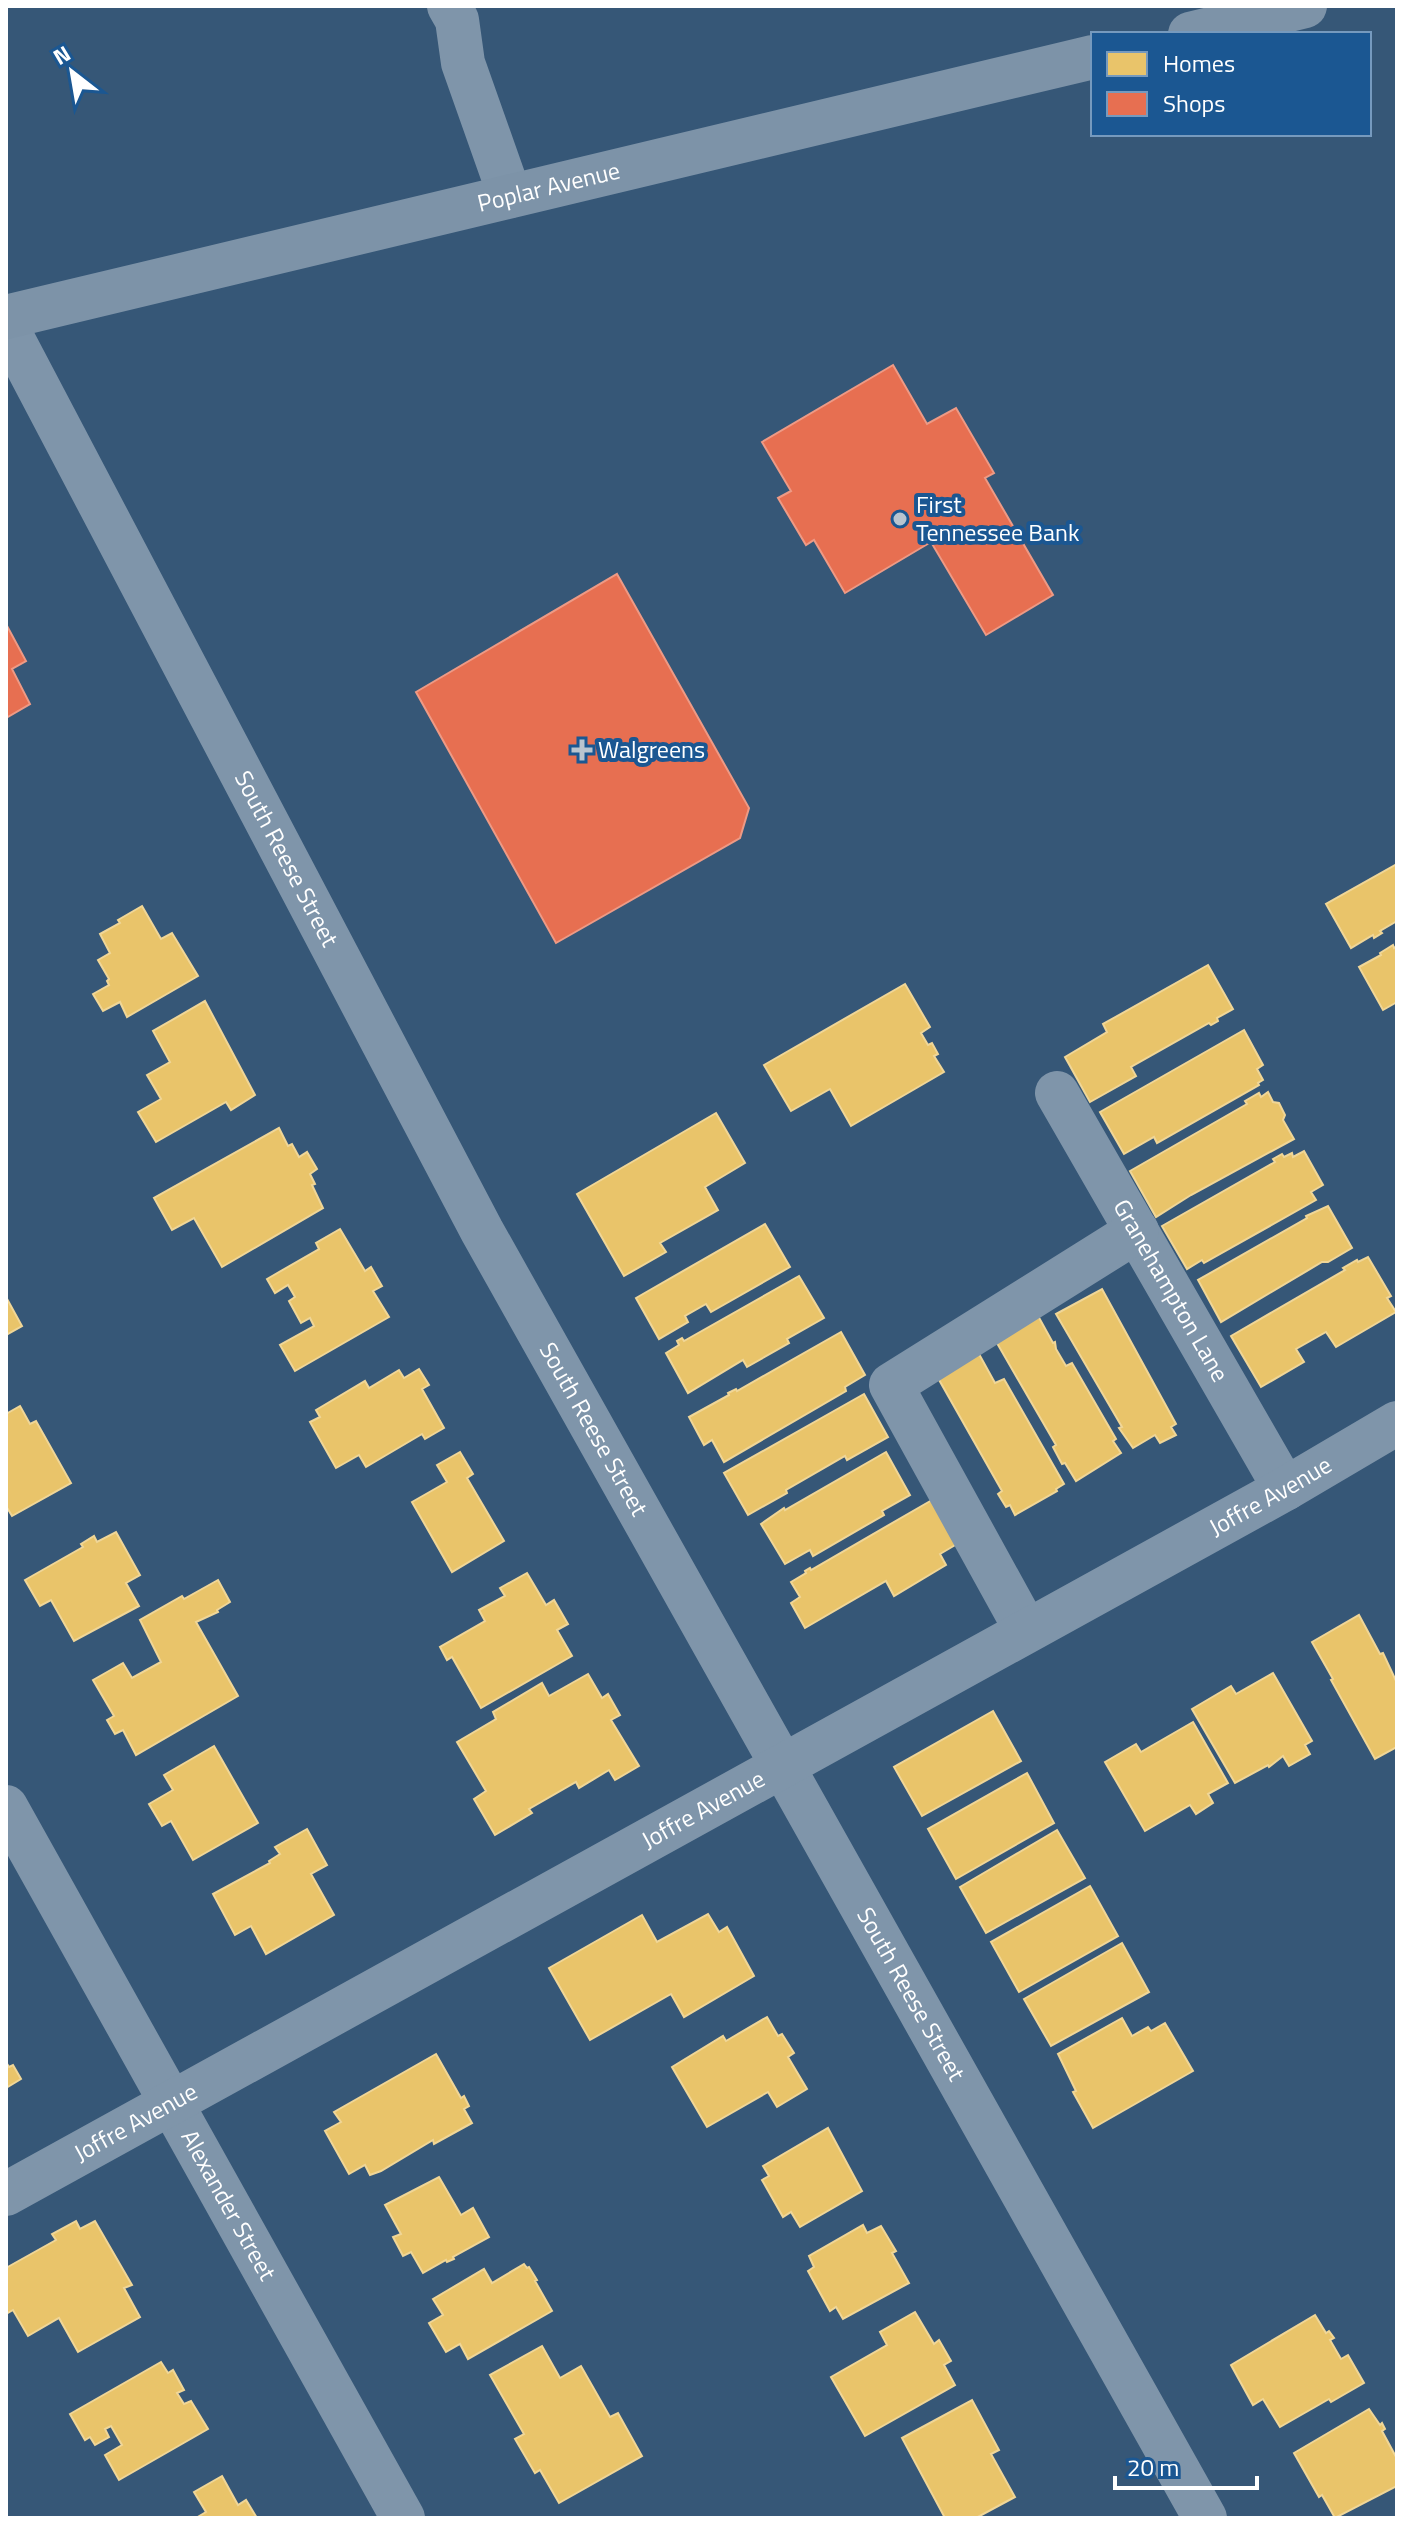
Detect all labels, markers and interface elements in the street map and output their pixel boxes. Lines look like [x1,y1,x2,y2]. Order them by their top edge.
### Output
north arrow [32,32,112,112]
legend [1091,32,1371,136]
text: N [46,36,77,73]
text: Homes [1163,45,1235,81]
text: Shops [1163,85,1225,121]
street label: Poplar Avenue [473,152,624,221]
place label: First Tennessee Bank [916,486,1080,550]
marker: First Tennessee Bank [891,510,909,528]
place label: Walgreens [598,731,705,767]
marker: Walgreens [573,741,591,759]
street label: South Reese Street [226,764,349,953]
street label: Granehampton Lane [1105,1192,1239,1388]
street label: South Reese Street [531,1335,658,1523]
street label: Joffre Avenue [1202,1446,1338,1545]
street label: Joffre Avenue [634,1760,771,1857]
street label: South Reese Street [848,1900,975,2088]
street label: Joffre Avenue [67,2073,203,2170]
street label: Alexander Street [173,2123,286,2287]
scale bar [1115,2440,1257,2490]
text: 20 m [1127,2449,1179,2485]

